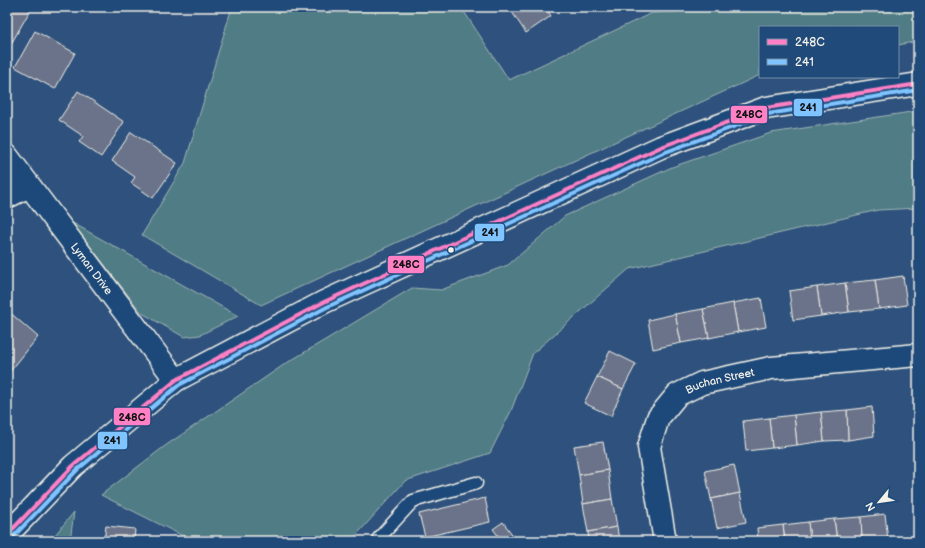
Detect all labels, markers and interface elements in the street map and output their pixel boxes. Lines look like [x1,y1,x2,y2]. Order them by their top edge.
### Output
legend [759,26,899,78]
text: 248C [795,35,825,50]
text: 241 [795,55,814,70]
line badge: 241 [793,98,823,117]
text: 241 [799,101,817,114]
line badge: 248C [730,105,768,124]
text: 248C [735,108,763,121]
line badge: 241 [474,223,505,242]
text: 241 [481,226,499,239]
street label: Lyman Drive [68,240,116,297]
unlabelled marker [446,245,456,255]
line badge: 248C [387,255,425,274]
text: 248C [392,258,420,271]
street label: Buchan Street [683,365,756,397]
line badge: 248C [113,407,151,426]
text: 248C [118,411,146,424]
line badge: 241 [97,431,128,450]
text: 241 [103,434,121,447]
north arrow [859,482,899,522]
text: N [863,500,878,513]

